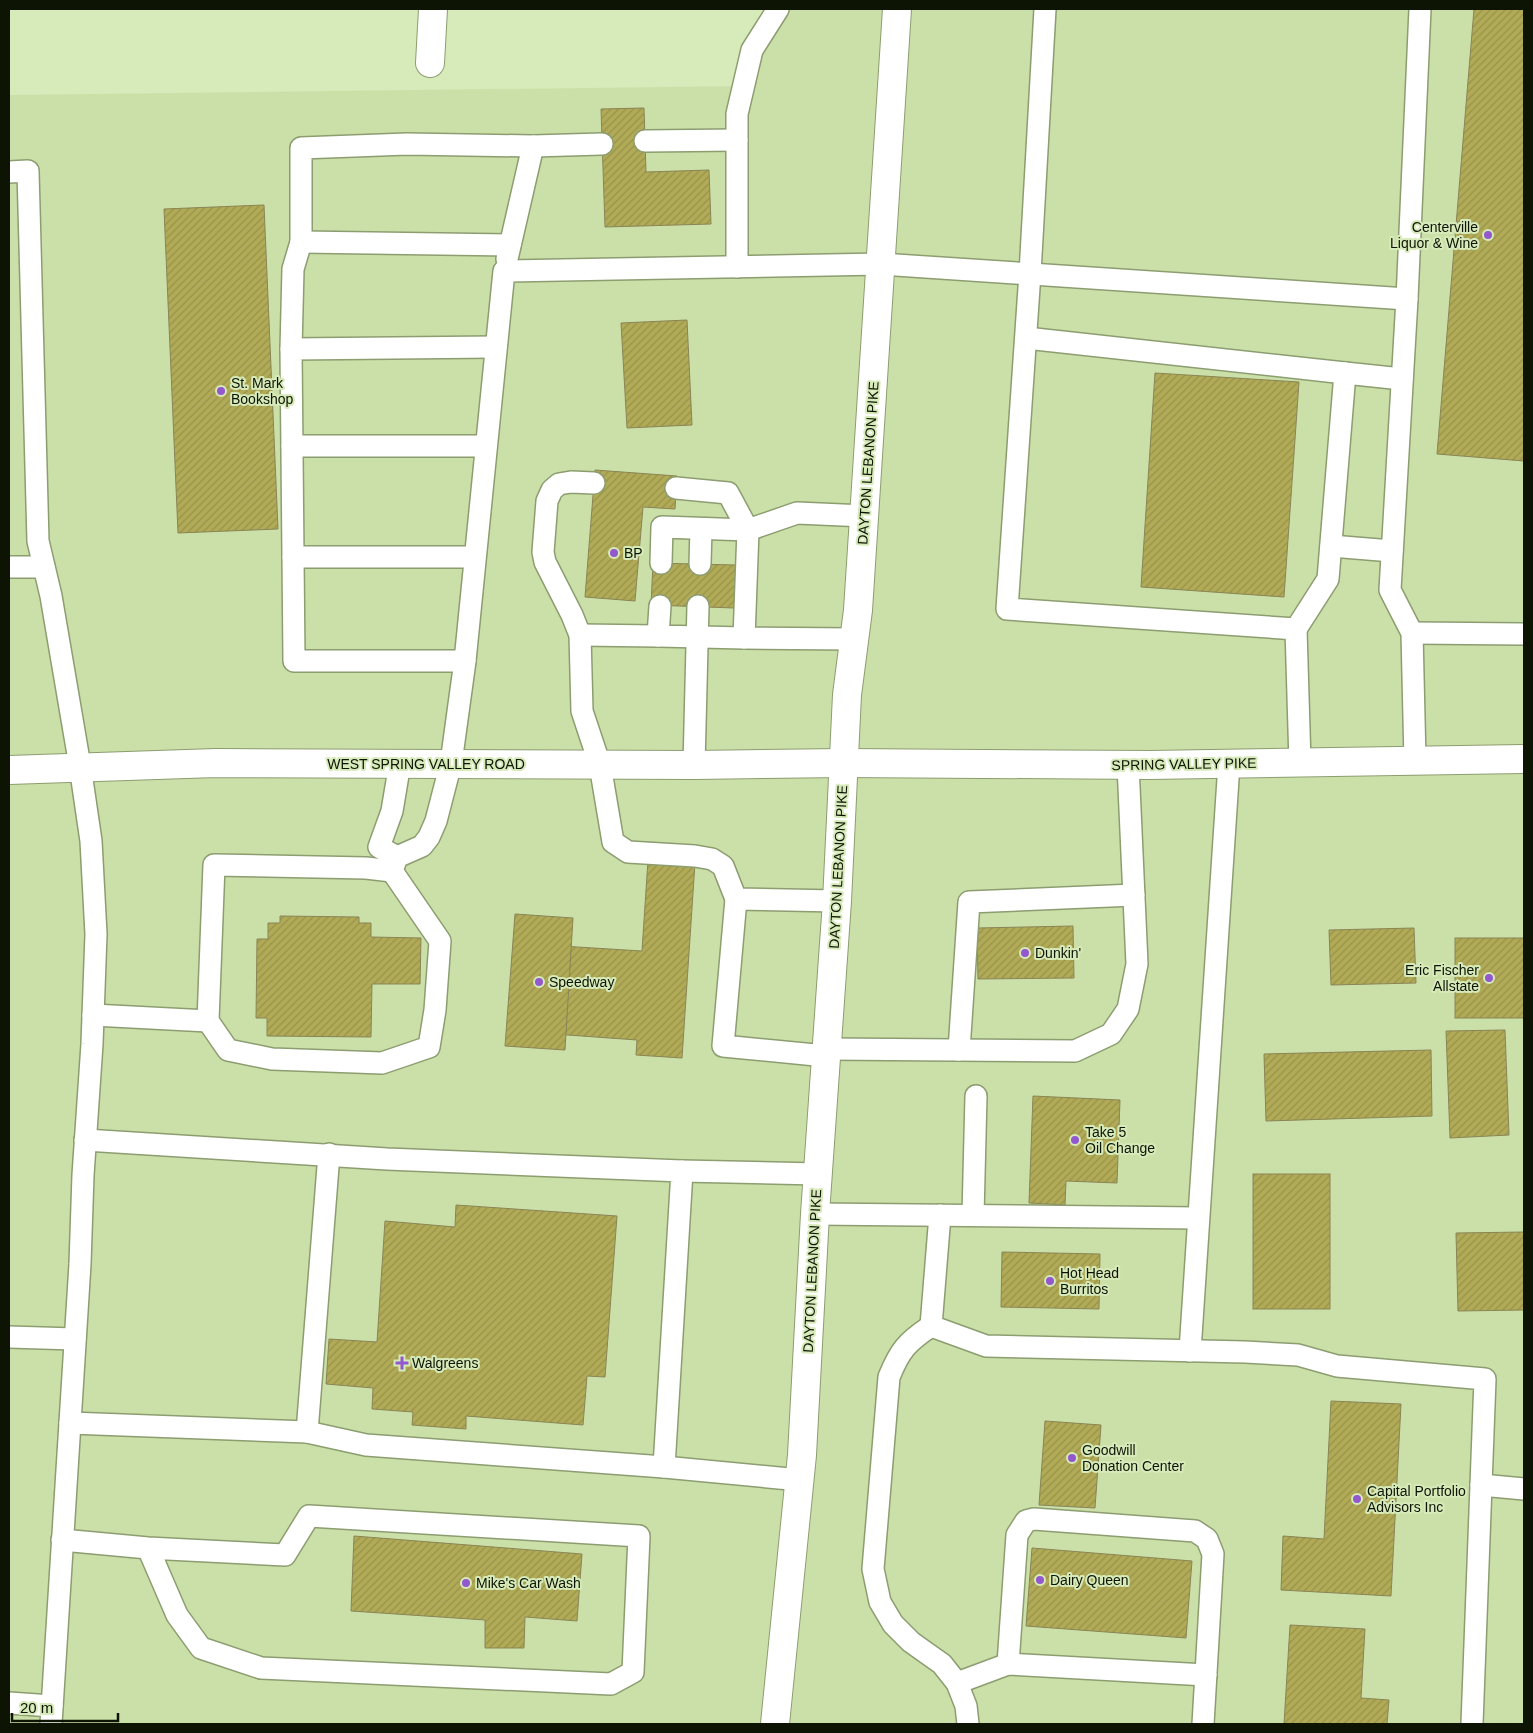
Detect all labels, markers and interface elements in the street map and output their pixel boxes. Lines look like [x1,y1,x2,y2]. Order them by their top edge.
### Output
place label: Centerville Liquor & Wine [1390,219,1478,251]
marker: Centerville Liquor & Wine [1482,229,1494,241]
place label: St. Mark Bookshop [231,375,293,407]
street label: DAYTON LEBANON PIKE [854,381,882,545]
marker: St. Mark Bookshop [215,385,227,397]
place label: BP [624,545,643,561]
marker: BP [608,547,620,559]
street label: SPRING VALLEY PIKE [1111,755,1257,773]
street label: WEST SPRING VALLEY ROAD [327,756,525,772]
street label: DAYTON LEBANON PIKE [826,785,850,949]
place label: Dunkin' [1035,945,1081,961]
marker: Dunkin' [1019,947,1031,959]
place label: Eric Fischer Allstate [1405,962,1479,994]
marker: Eric Fischer Allstate [1483,972,1495,984]
place label: Speedway [549,974,614,990]
marker: Speedway [533,976,545,988]
place label: Take 5 Oil Change [1085,1124,1155,1156]
marker: Take 5 Oil Change [1069,1134,1081,1146]
street label: DAYTON LEBANON PIKE [800,1189,824,1353]
place label: Hot Head Burritos [1060,1265,1119,1297]
marker: Hot Head Burritos [1044,1275,1056,1287]
place label: Walgreens [412,1355,478,1371]
marker: Walgreens [396,1357,408,1369]
place label: Goodwill Donation Center [1082,1442,1184,1474]
marker: Goodwill Donation Center [1066,1452,1078,1464]
place label: Capital Portfolio Advisors Inc [1367,1483,1466,1515]
marker: Capital Portfolio Advisors Inc [1351,1493,1363,1505]
place label: Dairy Queen [1050,1572,1129,1588]
marker: Dairy Queen [1034,1574,1046,1586]
place label: Mike's Car Wash [476,1575,581,1591]
marker: Mike's Car Wash [460,1577,472,1589]
scale bar [12,1690,119,1722]
text: 20 m [20,1699,53,1716]

